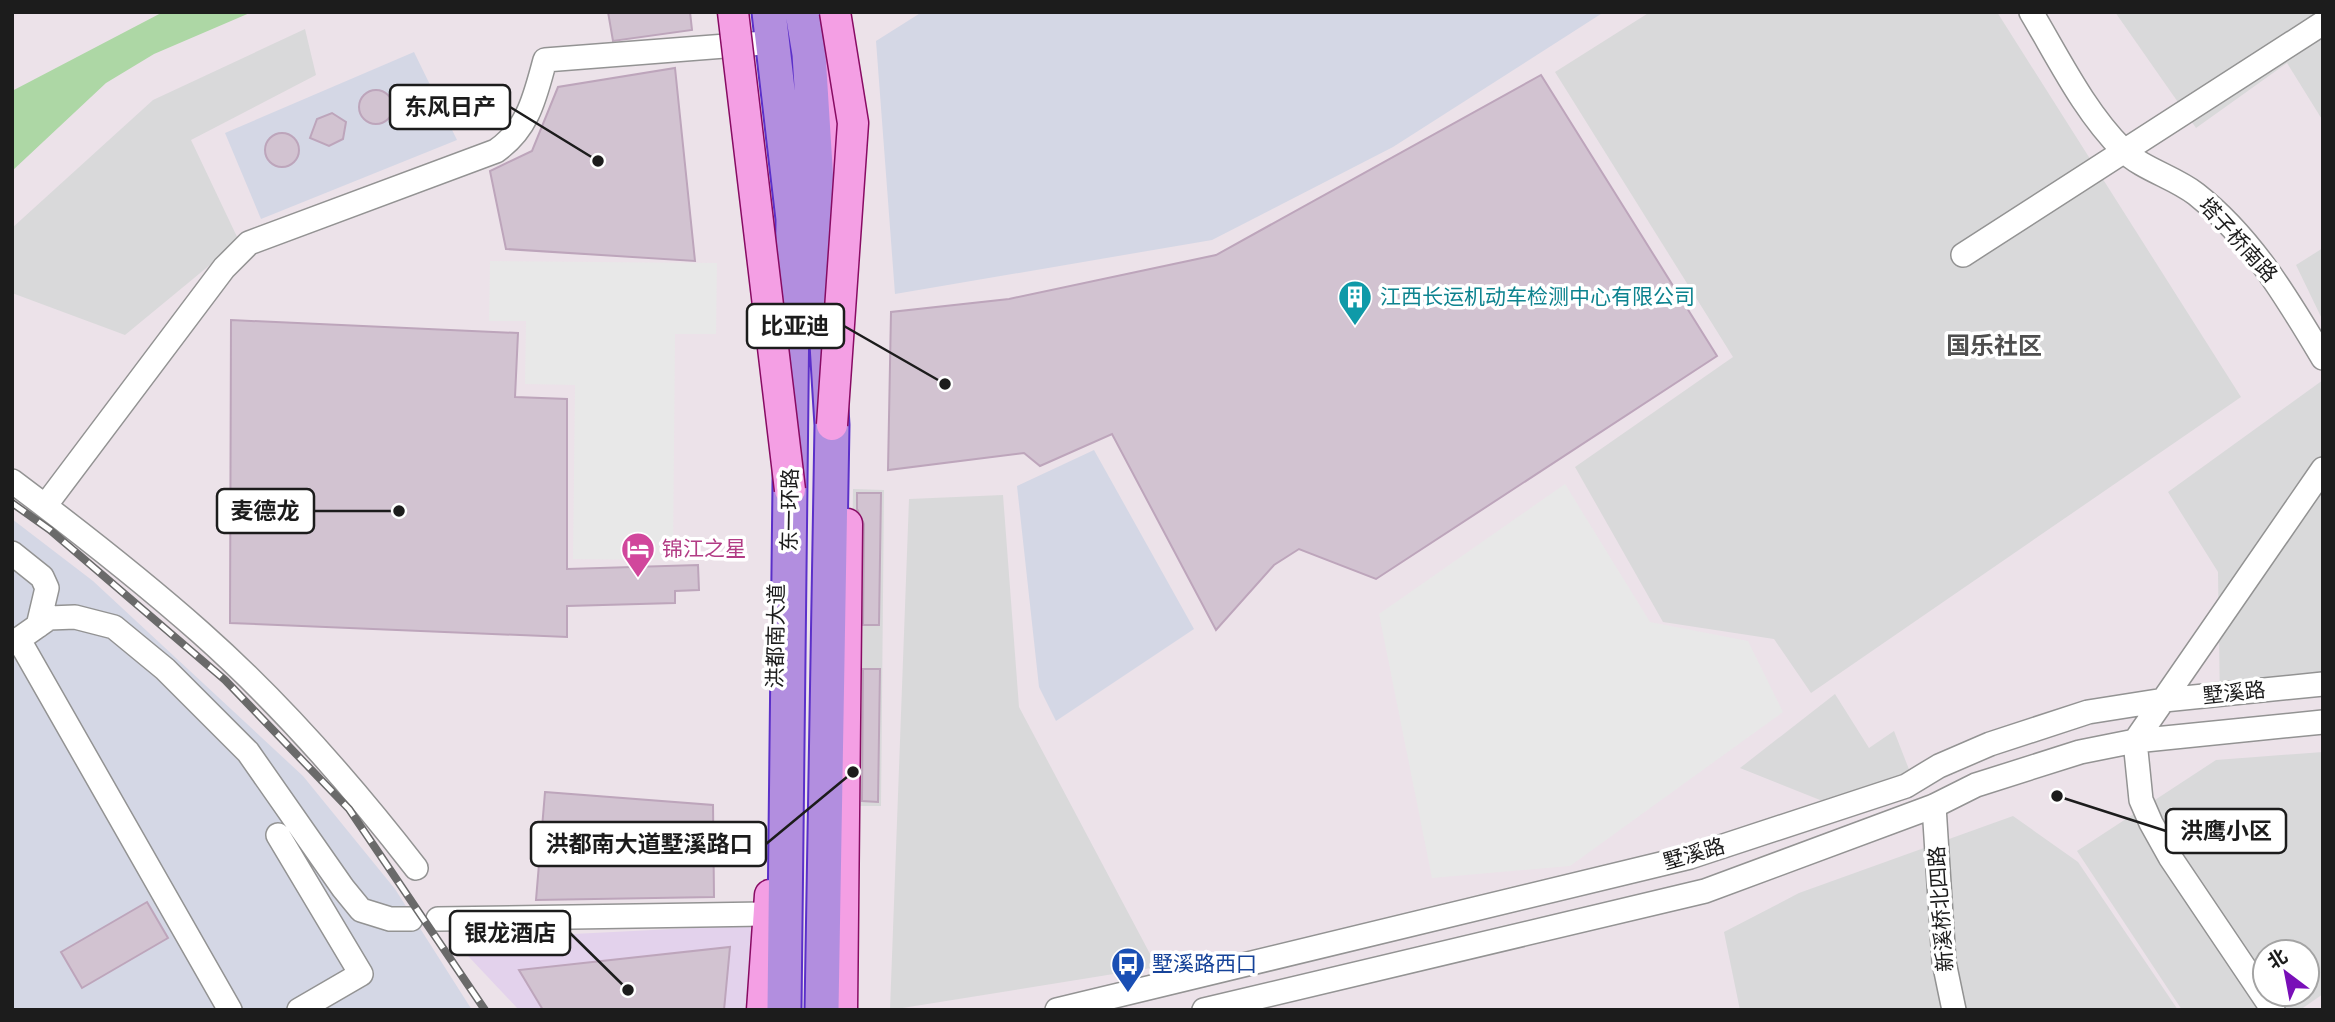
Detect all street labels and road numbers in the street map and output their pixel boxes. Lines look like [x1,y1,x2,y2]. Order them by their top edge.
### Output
street label: 塔子桥南路 [2192,191,2284,289]
street label: 东一环路 [774,468,806,552]
street label: 洪都南大道 [760,583,792,689]
street label: 墅溪路 [2201,675,2267,711]
street label: 墅溪路 [1660,831,1728,877]
street label: 新溪桥北四路 [1922,845,1960,973]

